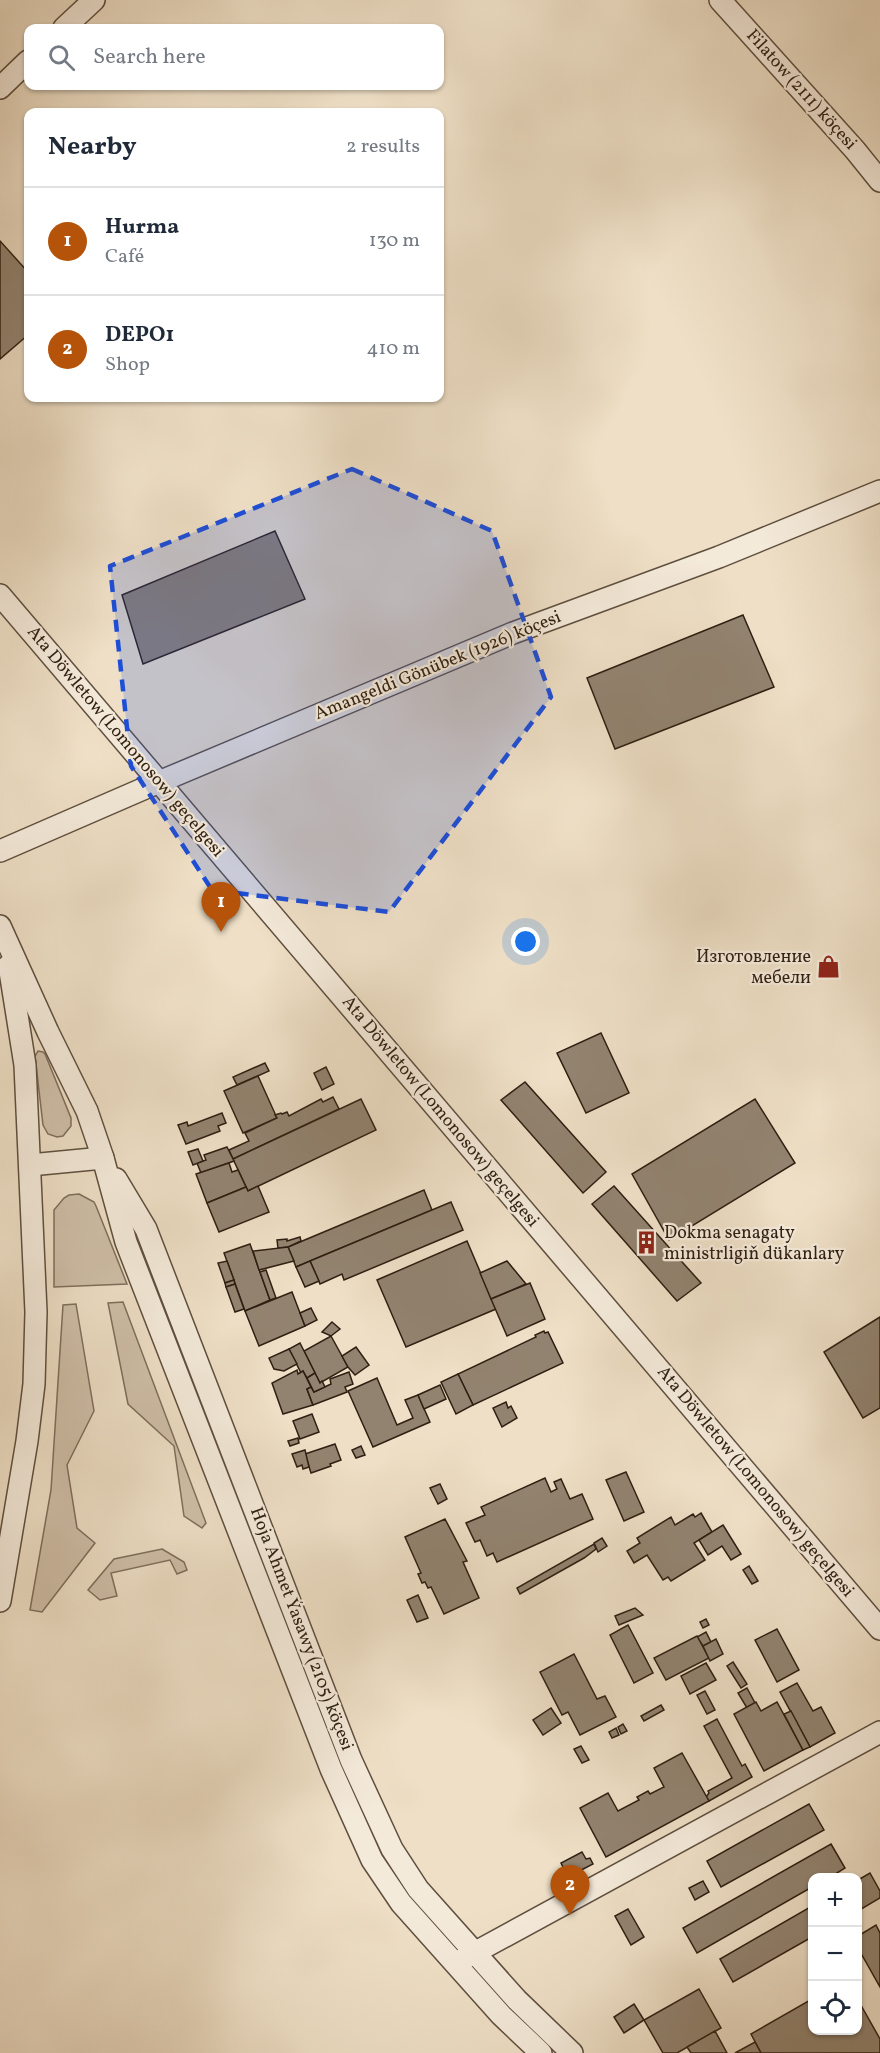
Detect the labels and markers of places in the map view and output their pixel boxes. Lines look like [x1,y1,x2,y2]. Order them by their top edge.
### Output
pin: 1 [202,882,240,932]
place label: Изготовление мебели [696,945,811,991]
shop icon: Изготовление мебели [816,954,842,980]
place label: Dokma senagaty ministrligiň dükanlary [664,1221,845,1267]
building icon: Dokma senagaty ministrligiň dükanlary [633,1230,659,1256]
pin: 2 [550,1866,590,1915]

